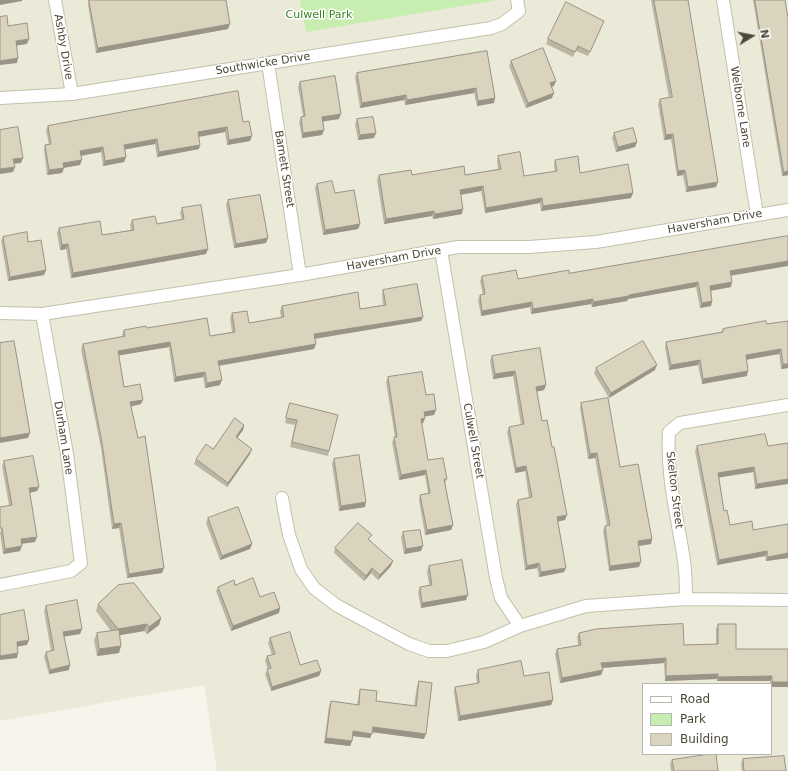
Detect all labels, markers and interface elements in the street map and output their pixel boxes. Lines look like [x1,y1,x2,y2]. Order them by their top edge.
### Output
park label: Culwell Park [286,8,352,22]
street label: Ashby Drive [51,13,75,81]
north arrow [732,16,772,56]
text: N [757,28,772,39]
street label: Southwicke Drive [215,50,311,78]
street label: Welborne Lane [727,66,753,148]
street label: Barnett Street [271,129,297,209]
street label: Haversham Drive [667,207,763,237]
street label: Haversham Drive [346,244,442,274]
street label: Durham Lane [51,400,75,476]
street label: Culwell Street [460,402,486,480]
street label: Skelton Street [663,451,685,529]
legend [642,683,772,755]
text: Road [680,692,710,706]
text: Park [680,712,706,726]
text: Building [680,732,729,746]

